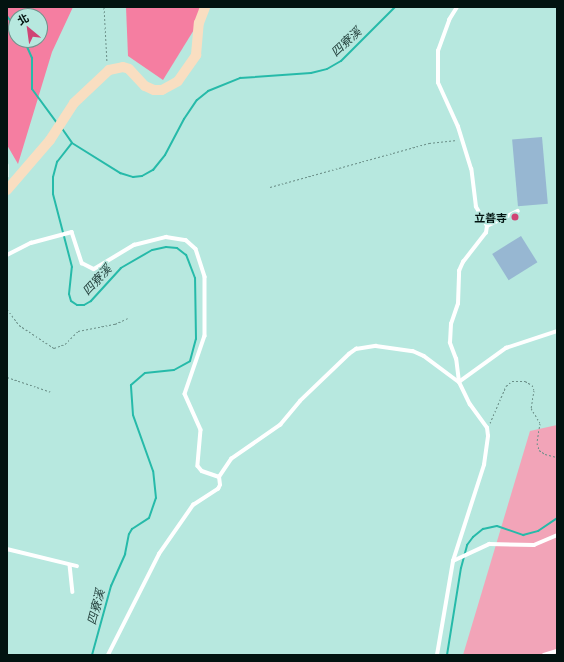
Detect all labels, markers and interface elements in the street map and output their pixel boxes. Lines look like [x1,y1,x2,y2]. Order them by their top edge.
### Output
north arrow [8,8,48,48]
text: 北 [14,9,31,28]
water label: 四寮溪 [328,24,364,60]
place label: 立善寺 [474,210,507,224]
marker: 立善寺 [510,212,520,222]
water label: 四寮溪 [79,262,115,298]
water label: 四寮溪 [84,588,108,626]

